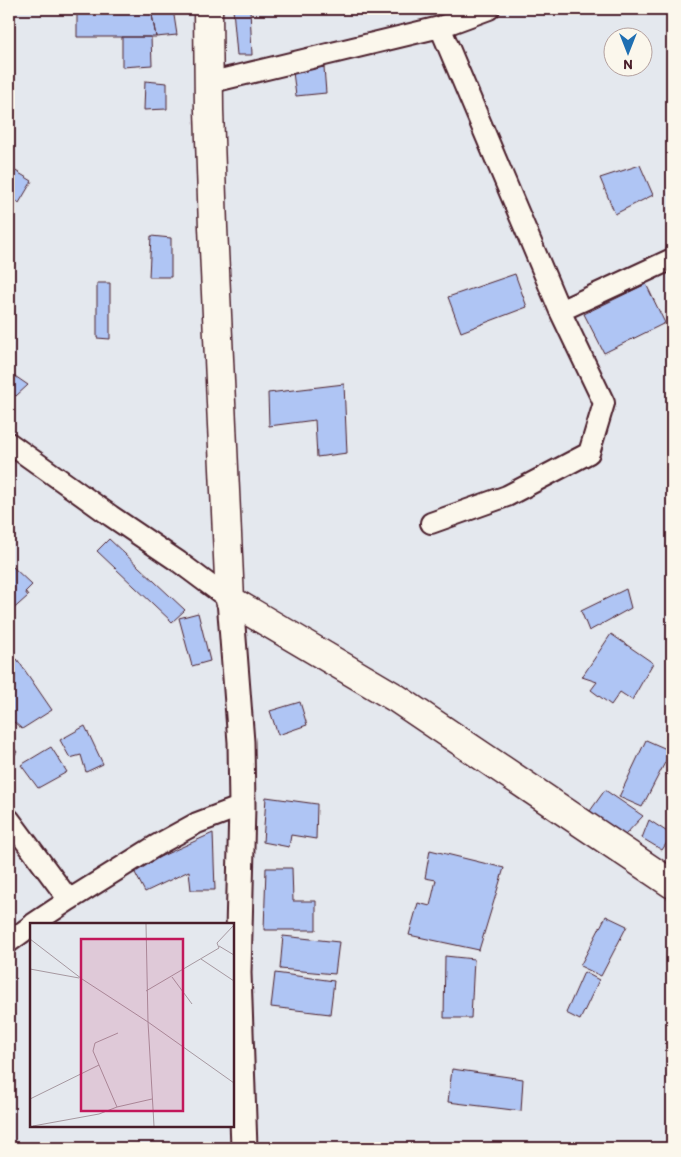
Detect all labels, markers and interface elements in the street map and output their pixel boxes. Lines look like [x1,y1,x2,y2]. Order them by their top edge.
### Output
north arrow [604,28,654,78]
text: N [623,56,633,73]
inset map [30,923,234,1127]

